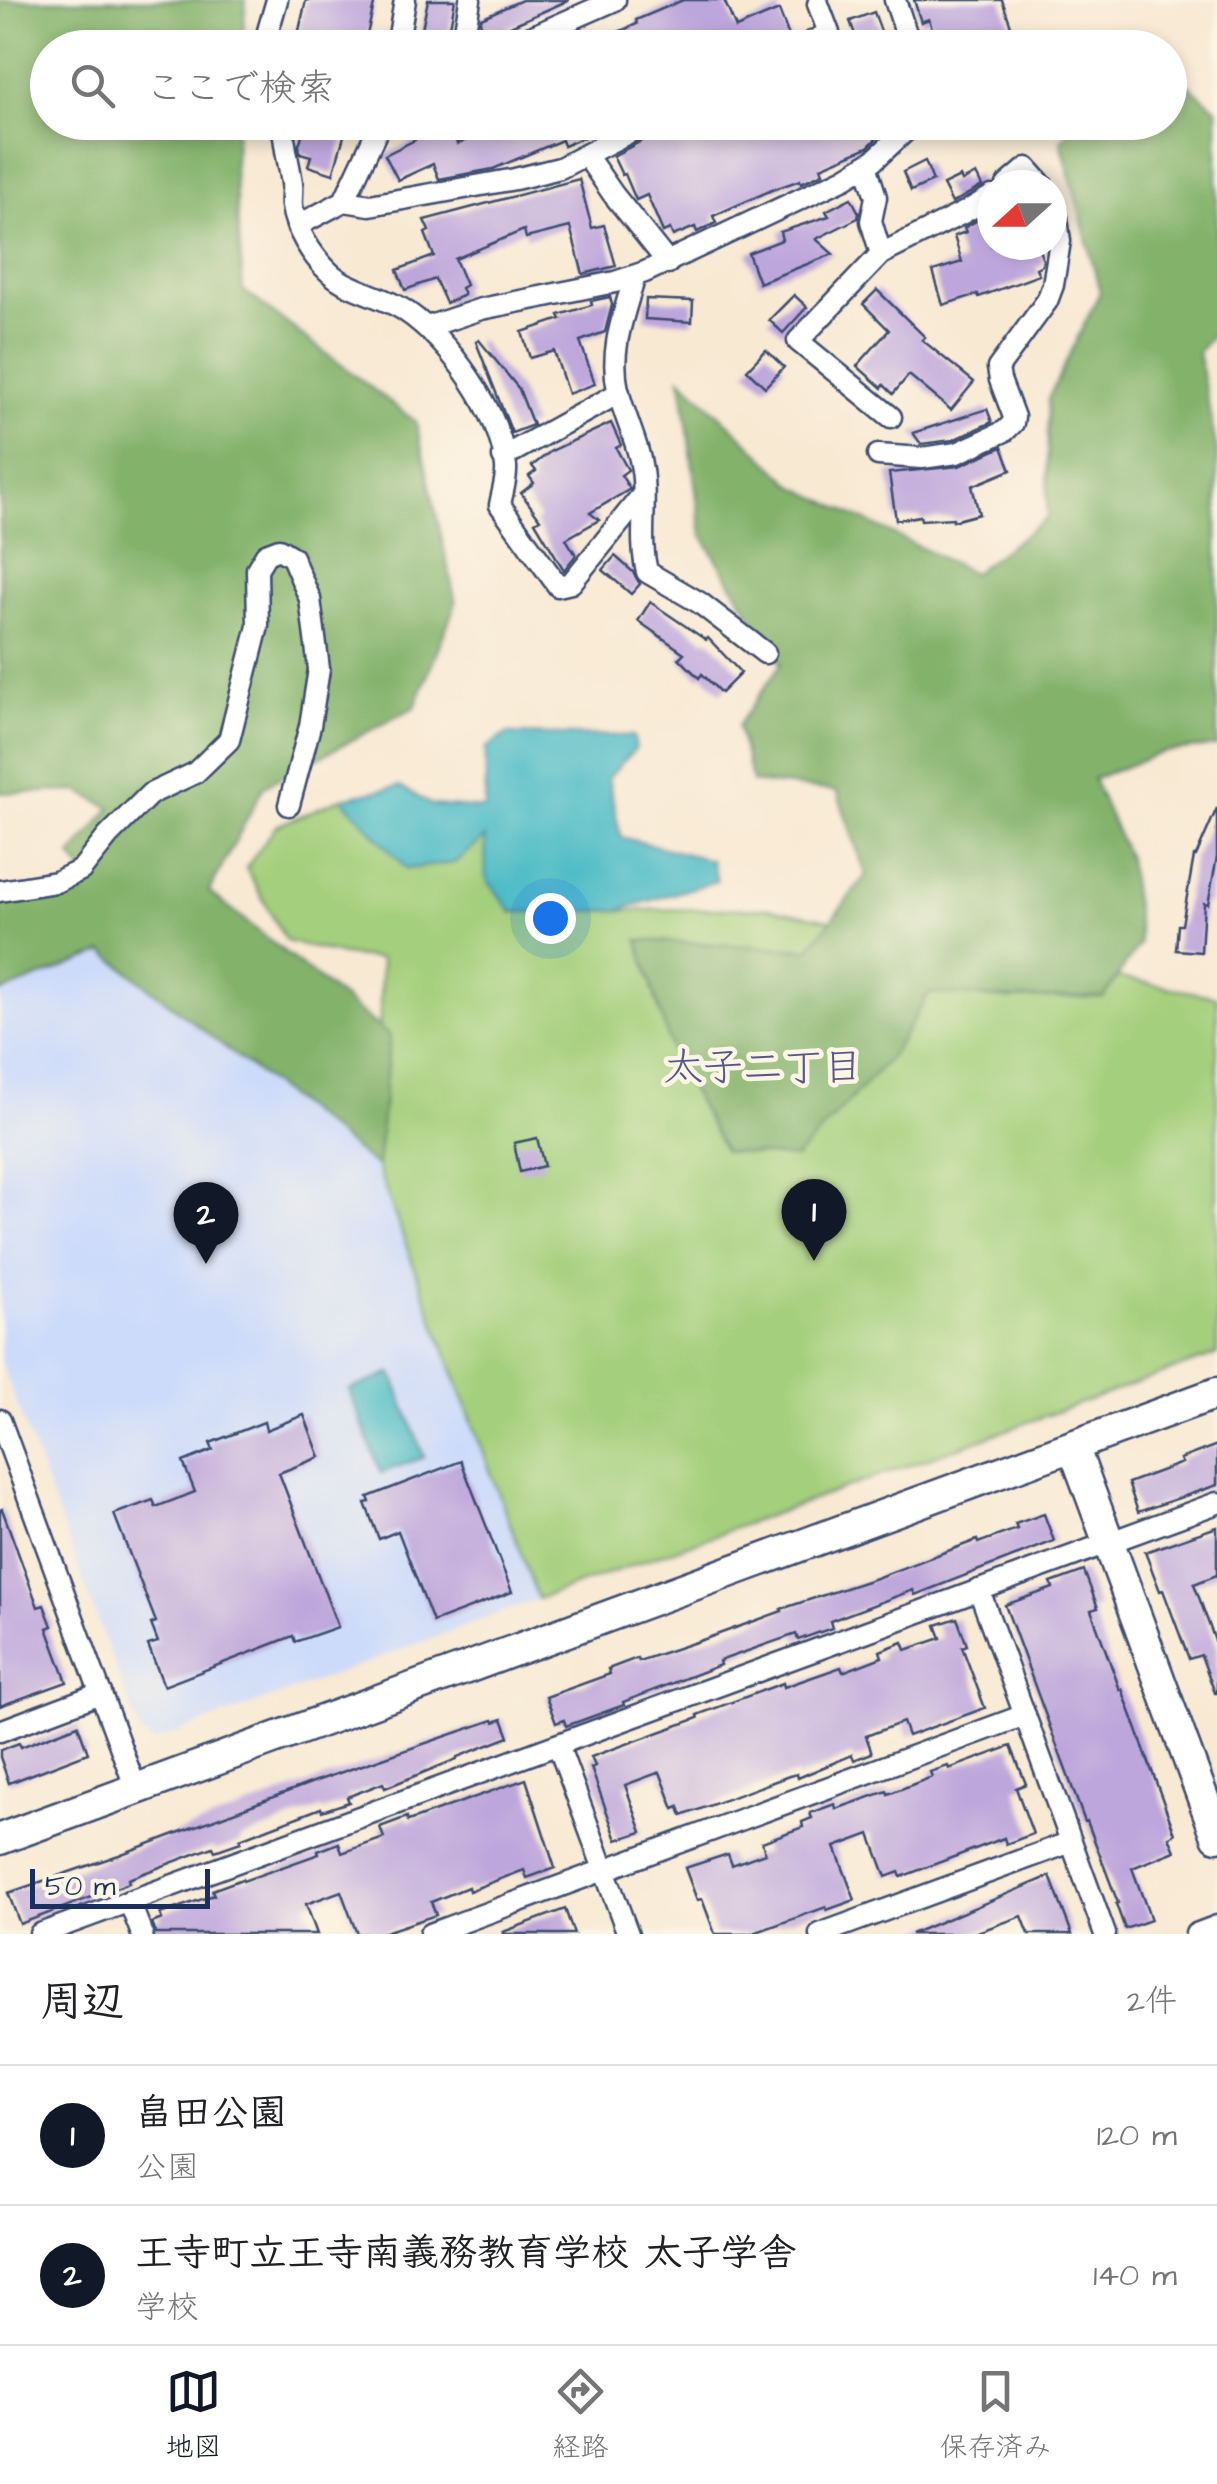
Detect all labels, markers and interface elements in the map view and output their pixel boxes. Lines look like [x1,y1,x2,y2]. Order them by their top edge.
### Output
search box [30,30,1187,140]
icon: search [65,58,120,113]
text: ここで検索 [145,63,335,115]
north arrow [977,170,1067,260]
your location [525,893,576,944]
district label: 太子二丁目 [663,1041,863,1096]
pin: 1 [782,1178,846,1261]
pin: 2 [174,1182,238,1264]
scale bar [30,1864,210,1908]
text: 50 m [45,1867,116,1906]
text: 周辺 [40,1974,124,2032]
text: 2件 [1127,1979,1177,2024]
text: 畠田公園 [135,2088,287,2140]
text: 1 [70,2113,75,2158]
text: 120 m [1097,2113,1177,2158]
text: 公園 [135,2145,199,2190]
text: 王寺町立王寺南義務教育学校 太子学舎 [135,2228,796,2280]
text: 2 [63,2253,82,2298]
text: 140 m [1093,2253,1177,2298]
text: 学校 [135,2285,199,2330]
tab: 地図 [165,2364,222,2467]
tab: 経路 [552,2364,609,2467]
tab: 保存済み [939,2364,1052,2467]

